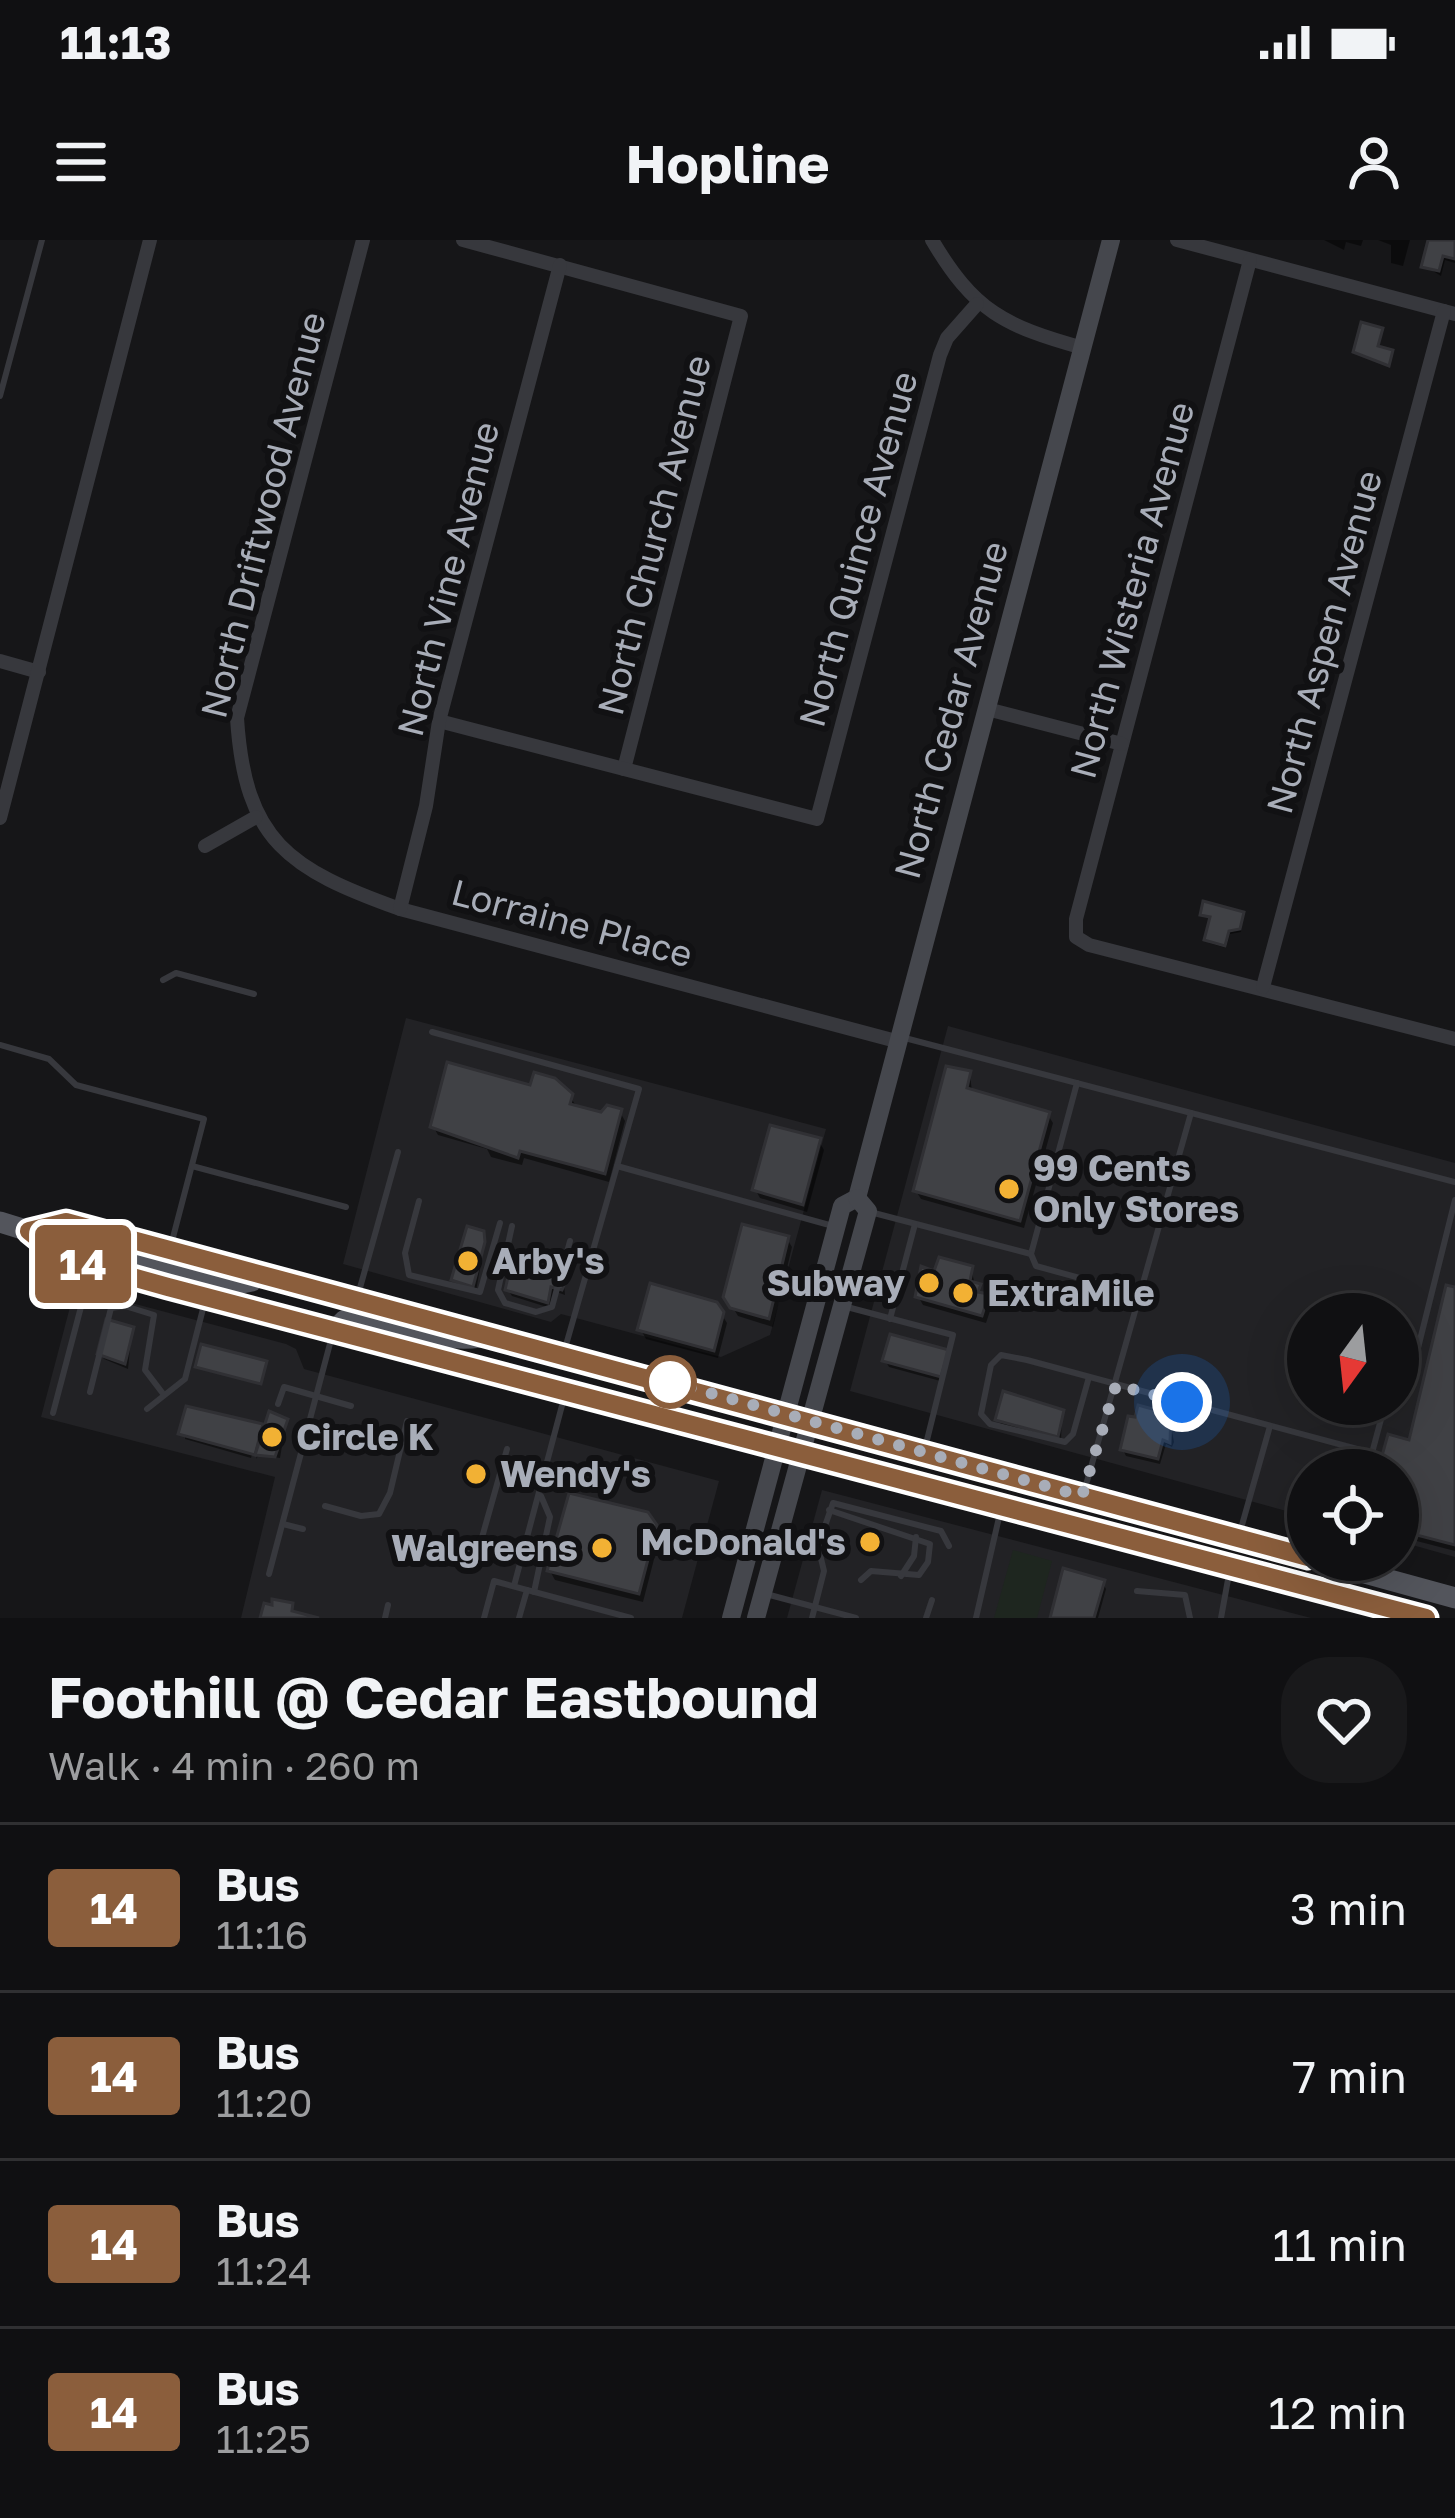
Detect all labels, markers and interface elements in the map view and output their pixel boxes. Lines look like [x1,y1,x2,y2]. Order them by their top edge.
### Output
text: 11:13 [60,15,171,69]
icon: menu [48,129,114,195]
icon: person [1341,129,1407,195]
text: Hopline [625,130,830,195]
street label: North Driftwood Avenue [191,308,334,722]
street label: North Church Avenue [588,351,719,719]
street label: North Quince Avenue [789,367,926,731]
street label: North Wisteria Avenue [1061,397,1202,783]
street label: North Vine Avenue [388,417,507,740]
street label: North Aspen Avenue [1257,466,1390,818]
street label: North Cedar Avenue [885,537,1016,883]
street label: Lorraine Place [447,870,697,975]
place label: 99 Cents Only Stores [1033,1146,1239,1230]
marker: 99 Cents Only Stores [996,1176,1022,1202]
line badge: 14 [29,1225,137,1303]
text: 14 [59,1239,107,1289]
place label: Arby's [492,1239,605,1282]
marker: Arby's [455,1248,481,1274]
place label: Subway [767,1261,905,1304]
marker: Subway [916,1270,942,1296]
place label: ExtraMile [987,1271,1155,1314]
marker: ExtraMile [950,1280,976,1306]
north arrow [1287,1293,1419,1425]
map controls [1287,1293,1419,1581]
unlabelled marker [645,1357,695,1407]
your location [1152,1372,1212,1432]
place label: Circle K [296,1415,434,1458]
marker: Circle K [259,1424,285,1450]
button: locate [1287,1449,1419,1581]
place label: Wendy's [500,1452,651,1495]
marker: Wendy's [463,1461,489,1487]
place label: McDonald's [640,1520,846,1563]
place label: Walgreens [391,1526,578,1569]
marker: McDonald's [857,1529,883,1555]
marker: Walgreens [589,1535,615,1561]
button: heart [1281,1657,1407,1783]
text: Foothill @ Cedar Eastbound [48,1662,819,1731]
text: Walk · 4 min · 260 m [48,1742,420,1789]
text: Bus [216,1857,300,1911]
text: 3 min [1290,1881,1407,1935]
text: 14 [90,1883,138,1933]
text: 11:16 [216,1911,308,1958]
text: Bus [216,2025,300,2079]
text: 7 min [1292,2049,1407,2103]
text: 14 [90,2051,138,2101]
text: 11:20 [216,2079,312,2126]
text: Bus [216,2193,300,2247]
text: 11 min [1273,2217,1407,2271]
text: 14 [90,2219,138,2269]
text: 11:24 [216,2247,312,2294]
text: Bus [216,2361,300,2415]
text: 12 min [1268,2385,1407,2439]
text: 14 [90,2387,138,2437]
text: 11:25 [216,2415,311,2462]

